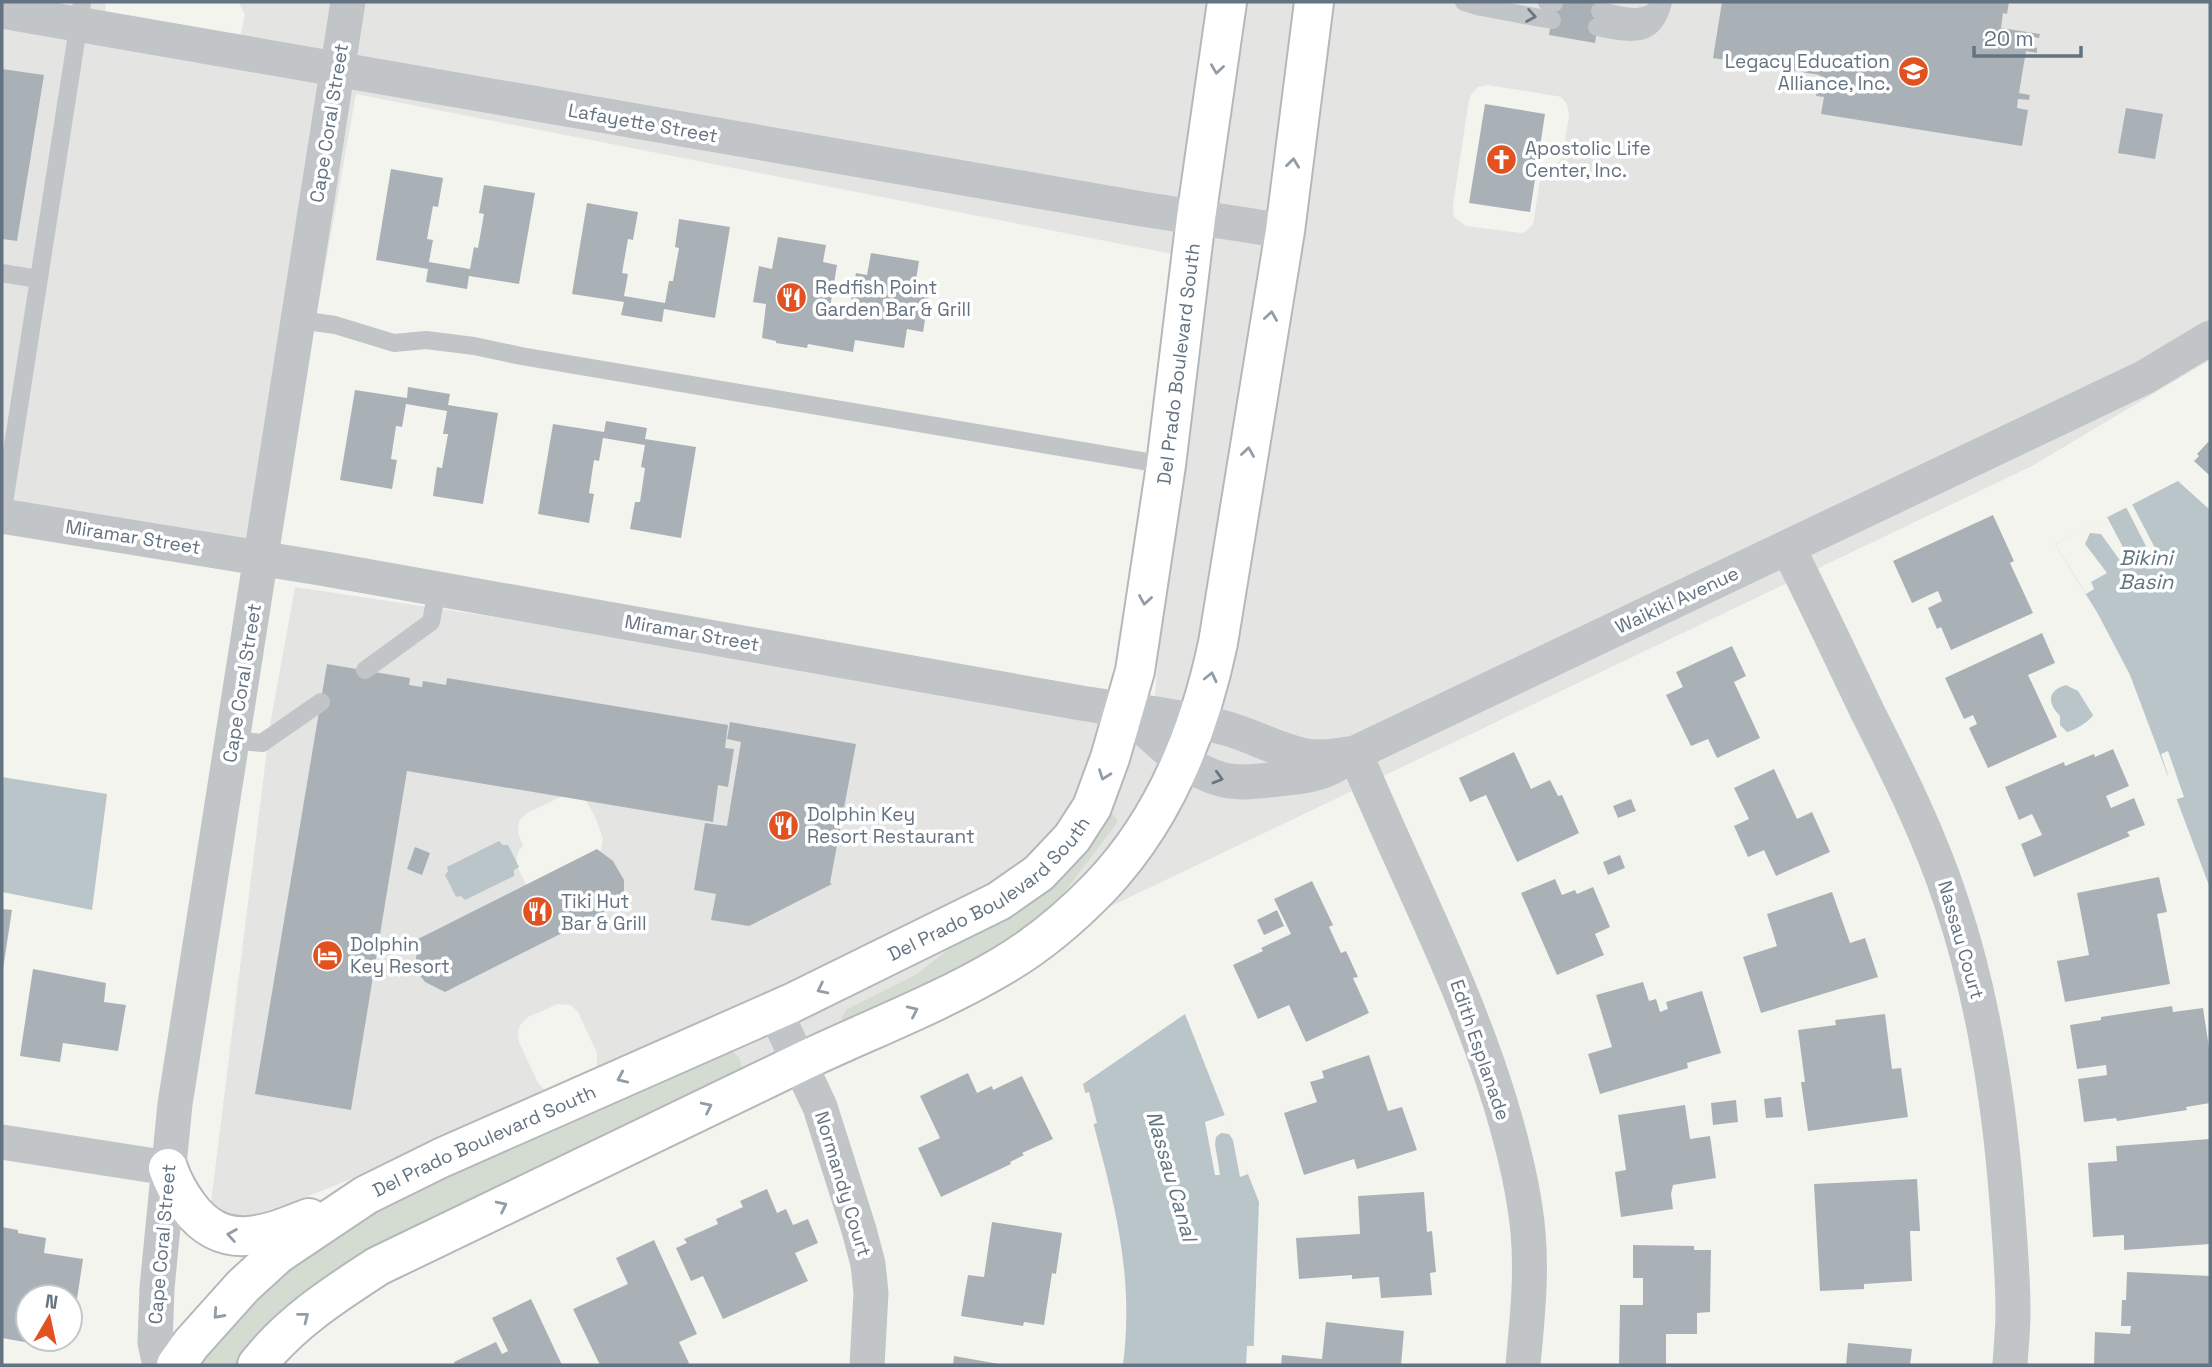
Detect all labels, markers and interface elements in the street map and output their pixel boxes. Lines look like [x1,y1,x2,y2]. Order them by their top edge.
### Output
one-way arrow [1525,8,1537,23]
scale bar [1974,14,2081,58]
text: 20 m [1984,25,2034,52]
street label: Cape Coral Street [304,42,354,204]
place label: Legacy Education Alliance, Inc. [1725,49,1890,96]
school or university icon: Legacy Education Alliance, Inc. [1896,55,1930,89]
one-way arrow [1210,63,1225,75]
street label: Lafayette Street [566,98,720,148]
place label: Apostolic Life Center, Inc. [1525,136,1651,183]
church icon: Apostolic Life Center, Inc. [1485,142,1519,176]
one-way arrow [1286,158,1301,169]
street label: Del Prado Boulevard South [1151,242,1205,486]
place label: Redfish Point Garden Bar & Grill [815,275,971,322]
restaurant icon: Redfish Point Garden Bar & Grill [775,281,809,315]
one-way arrow [1263,311,1278,322]
one-way arrow [1240,447,1255,458]
street label: Miramar Street [64,514,202,560]
water label: Bikini Basin [2119,544,2176,595]
street label: Waikiki Avenue [1611,560,1743,640]
one-way arrow [1138,594,1153,606]
street label: Cape Coral Street [217,602,267,764]
street label: Miramar Street [623,609,761,657]
one-way arrow [1202,671,1217,683]
one-way arrow [1098,768,1112,780]
one-way arrow [1212,769,1224,784]
place label: Dolphin Key Resort Restaurant [807,802,975,849]
restaurant icon: Dolphin Key Resort Restaurant [767,808,801,842]
street label: Del Prado Boulevard South [883,812,1095,966]
street label: Nassau Court [1932,878,1990,1002]
place label: Tiki Hut Bar & Grill [561,889,647,936]
restaurant icon: Tiki Hut Bar & Grill [521,895,555,929]
place label: Dolphin Key Resort [350,932,450,979]
hotel icon: Dolphin Key Resort [310,938,344,972]
street label: Edith Esplanade [1444,976,1516,1124]
one-way arrow [817,981,829,995]
one-way arrow [906,1005,918,1019]
one-way arrow [617,1070,630,1084]
street label: Del Prado Boulevard South [368,1079,600,1202]
one-way arrow [700,1102,712,1116]
street label: Normandy Court [809,1108,877,1260]
water label: Nassau Canal [1141,1108,1204,1247]
street label: Cape Coral Street [143,1163,181,1325]
one-way arrow [495,1200,507,1214]
one-way arrow [226,1228,238,1243]
north arrow [14,1283,84,1353]
text: N [43,1288,60,1315]
one-way arrow [214,1306,226,1319]
one-way arrow [296,1312,309,1325]

